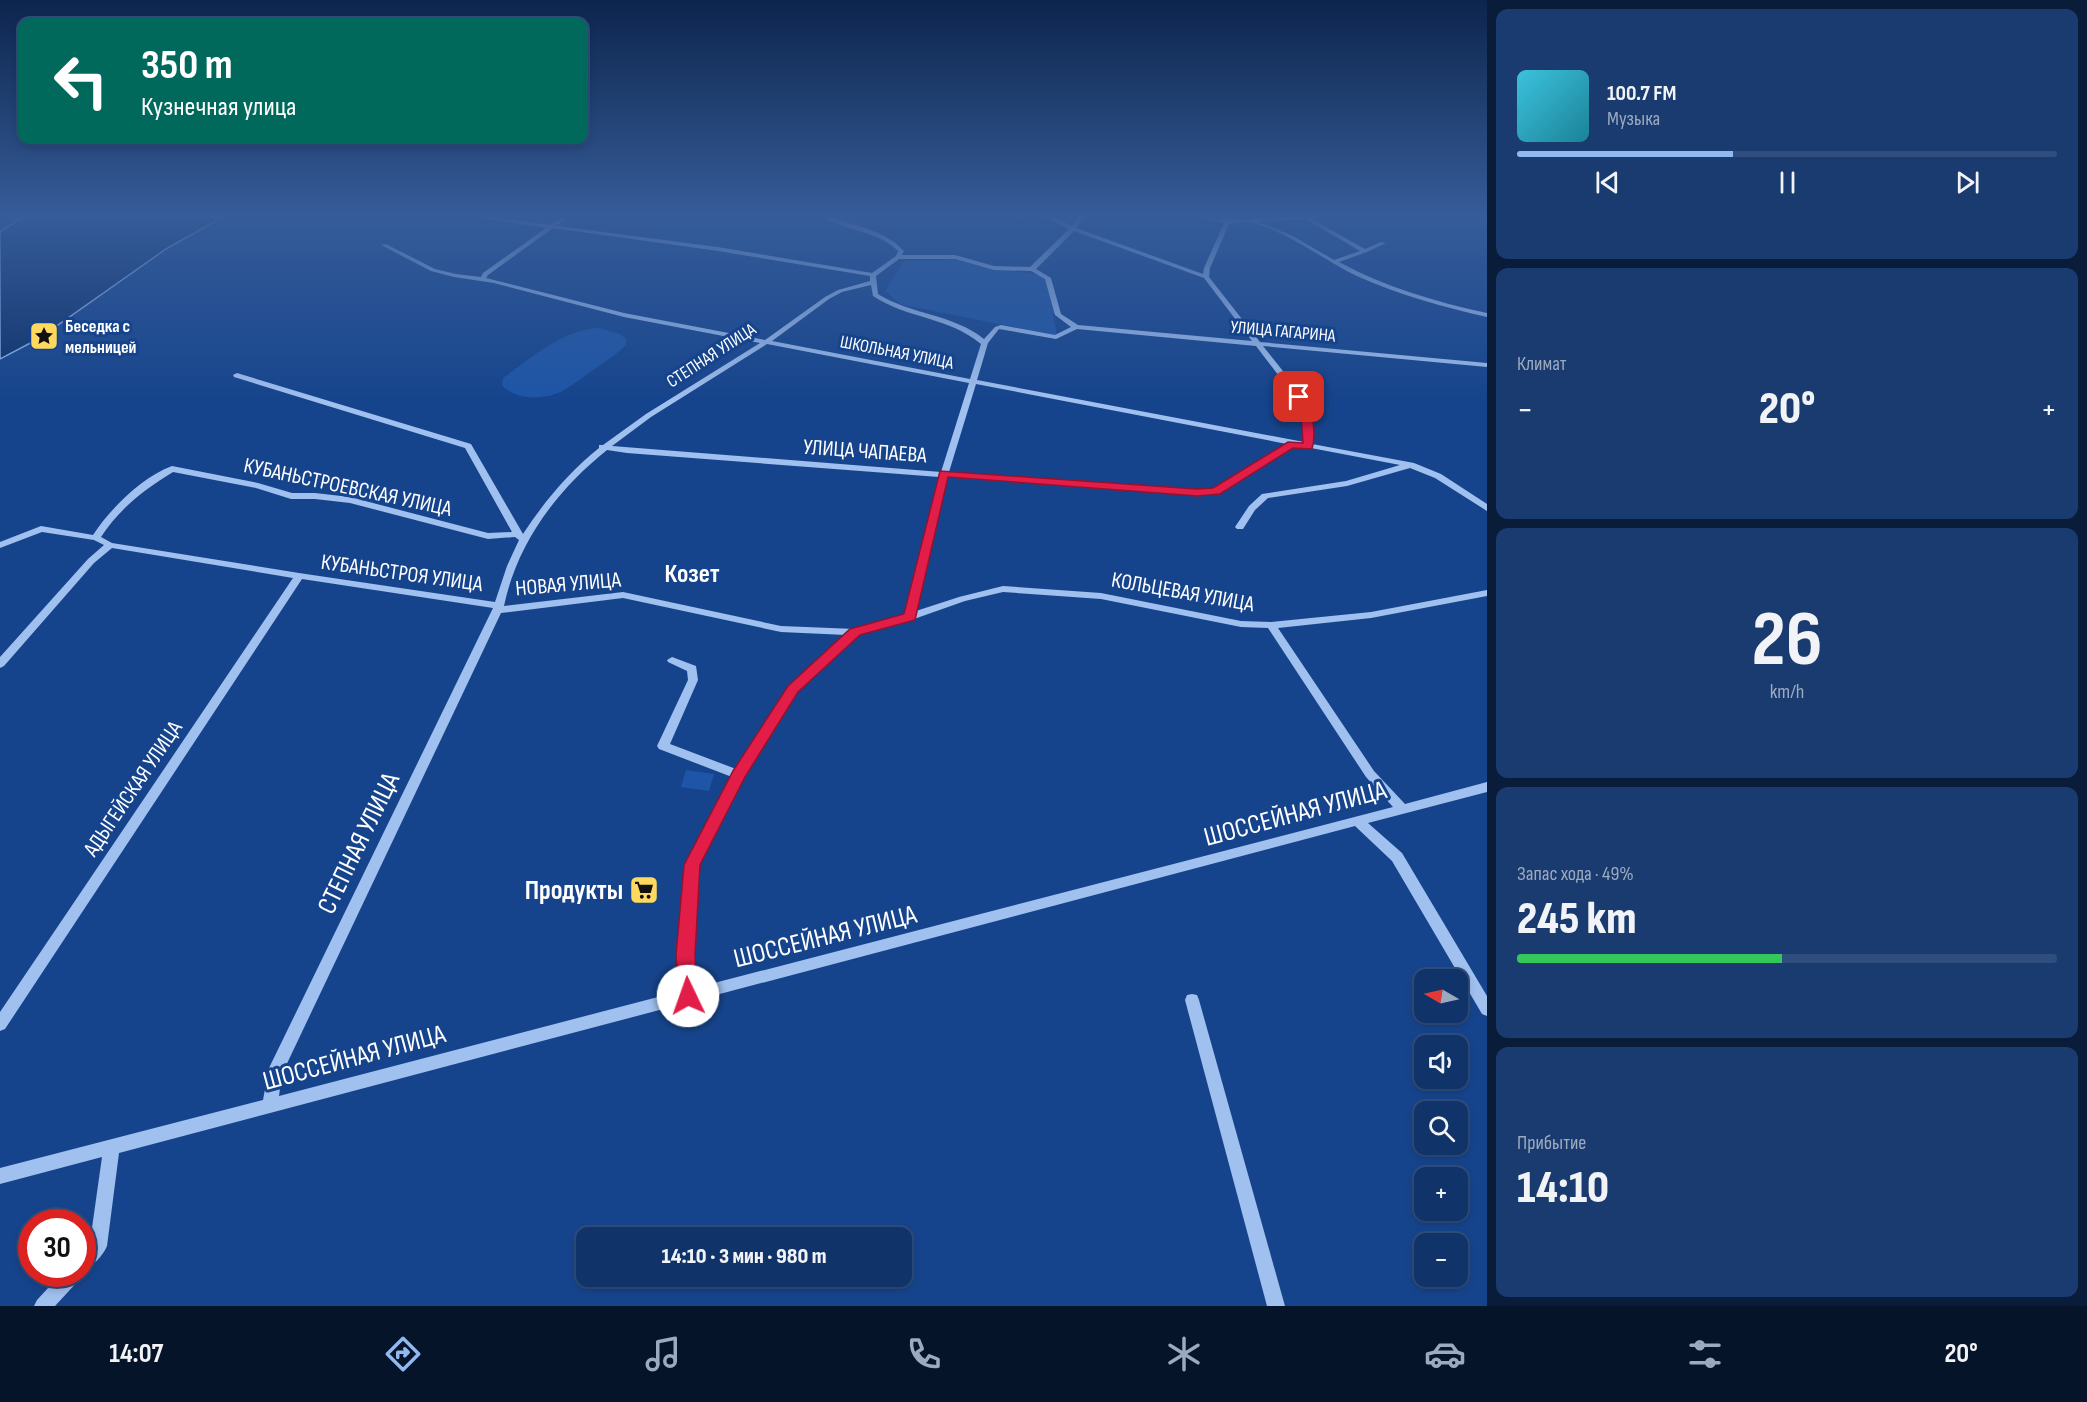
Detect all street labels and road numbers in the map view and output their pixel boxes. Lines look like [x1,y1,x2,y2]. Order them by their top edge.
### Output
street label: УЛИЦА ГАГАРИНА [1230,316,1337,347]
street label: СТЕПНАЯ УЛИЦА [663,319,760,392]
street label: ШКОЛЬНАЯ УЛИЦА [838,331,956,374]
street label: УЛИЦА ЧАПАЕВА [802,434,928,469]
street label: КУБАНЬСТРОЕВСКАЯ УЛИЦА [241,452,455,523]
street label: КУБАНЬСТРОЯ УЛИЦА [319,549,485,598]
street label: НОВАЯ УЛИЦА [514,566,623,603]
street label: КОЛЬЦЕВАЯ УЛИЦА [1109,567,1257,618]
street label: АДЫГЕЙСКАЯ УЛИЦА [77,715,189,863]
street label: СТЕПНАЯ УЛИЦА [311,767,407,919]
street label: ШОССЕЙНАЯ УЛИЦА [1201,774,1390,854]
street label: ШОССЕЙНАЯ УЛИЦА [730,899,920,975]
street label: ШОССЕЙНАЯ УЛИЦА [260,1018,449,1098]

